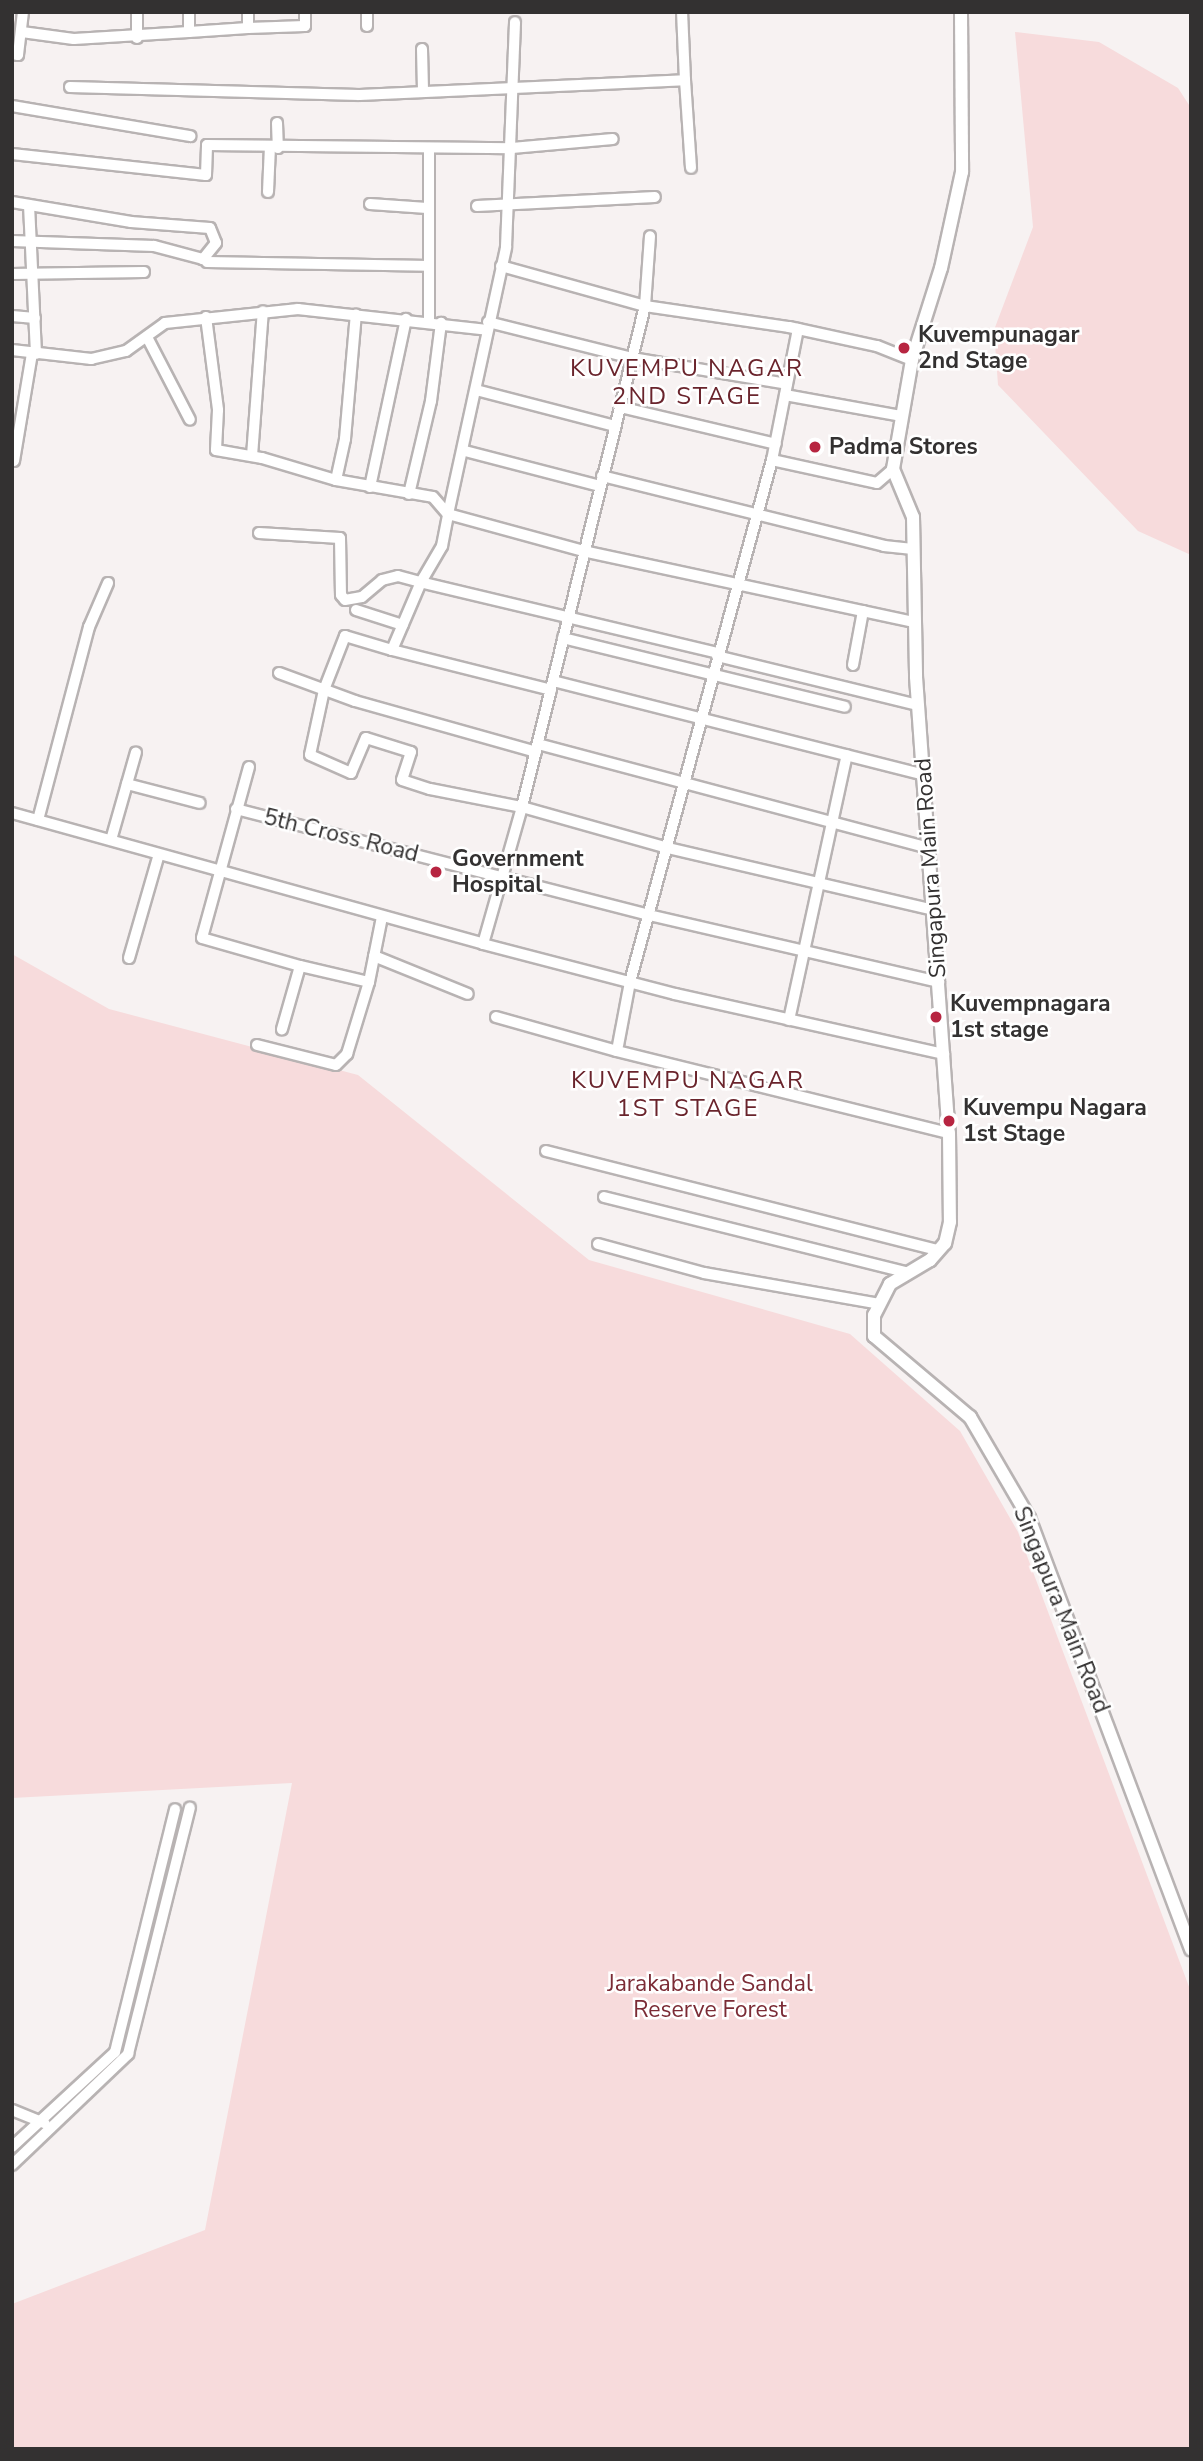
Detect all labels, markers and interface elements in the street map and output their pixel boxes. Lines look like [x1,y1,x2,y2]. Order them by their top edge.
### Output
place label: Kuvempunagar 2nd Stage [918,321,1080,375]
marker: Kuvempunagar 2nd Stage [896,340,912,356]
district label: KUVEMPU NAGAR 2ND STAGE [572,355,802,411]
place label: Padma Stores [829,433,978,461]
marker: Padma Stores [807,439,823,455]
street label: Singapura Main Road [910,757,952,979]
street label: 5th Cross Road [261,803,421,869]
place label: Government Hospital [452,845,584,899]
marker: Government Hospital [426,862,446,882]
place label: Kuvempnagara 1st stage [950,990,1111,1044]
marker: Kuvempnagara 1st stage [928,1009,944,1025]
district label: KUVEMPU NAGAR 1ST STAGE [573,1067,803,1123]
place label: Kuvempu Nagara 1st Stage [963,1094,1147,1148]
marker: Kuvempu Nagara 1st Stage [941,1113,957,1129]
street label: Singapura Main Road [1007,1503,1115,1717]
park label: Jarakabande Sandal Reserve Forest [607,1970,813,2024]

